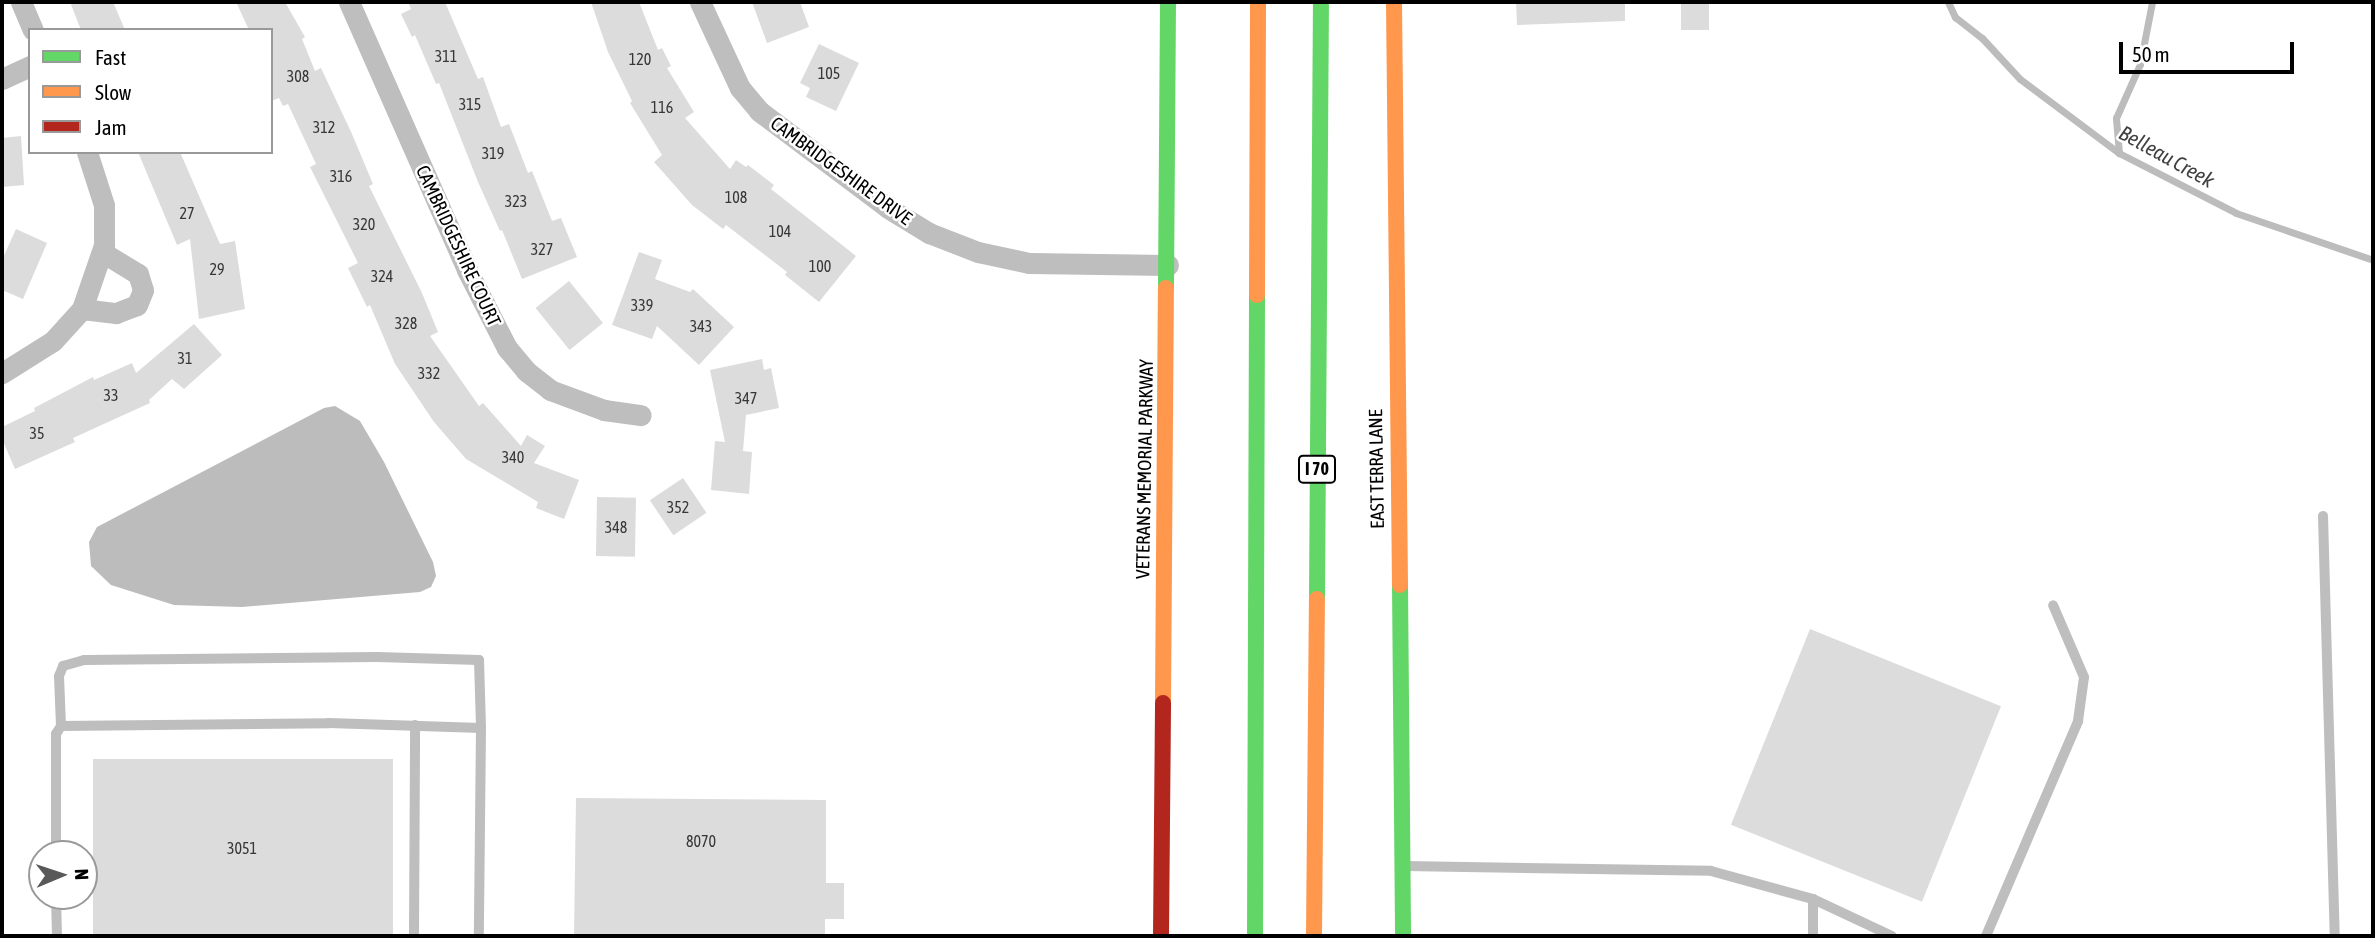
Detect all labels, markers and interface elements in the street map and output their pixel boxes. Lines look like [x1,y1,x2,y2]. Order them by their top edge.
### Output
legend [28,28,273,154]
scale bar [2123,28,2298,72]
text: 50 m [2132,42,2170,66]
text: Fast [95,45,126,69]
house number: 311 [435,46,457,66]
house number: 120 [629,49,651,69]
house number: 105 [818,63,840,83]
house number: 308 [287,66,309,86]
text: Slow [95,80,131,104]
house number: 315 [459,94,481,114]
house number: 116 [651,97,673,117]
street label: CAMBRIDGESHIRE DRIVE [766,112,916,230]
text: Jam [95,115,127,139]
house number: 312 [313,117,335,137]
water label: Belleau Creek [2115,120,2219,192]
house number: 319 [482,143,504,163]
street label: CAMBRIDGESHIRE COURT [411,162,505,330]
house number: 316 [330,166,352,186]
house number: 108 [725,187,747,207]
house number: 323 [505,191,527,211]
house number: 27 [179,203,195,223]
house number: 320 [353,214,375,234]
house number: 104 [769,221,791,241]
house number: 327 [531,239,553,259]
house number: 100 [809,256,831,276]
house number: 29 [209,259,225,279]
house number: 324 [371,266,393,286]
house number: 339 [631,295,653,315]
house number: 328 [395,313,417,333]
house number: 343 [690,316,712,336]
house number: 31 [177,348,193,368]
street label: VETERANS MEMORIAL PARKWAY [1132,359,1158,579]
house number: 332 [418,363,440,383]
house number: 33 [103,385,119,405]
house number: 347 [735,388,757,408]
street label: EAST TERRA LANE [1365,409,1389,529]
house number: 35 [29,423,45,443]
house number: 340 [502,447,524,467]
road number: I 70 [1298,454,1336,484]
house number: 352 [667,497,689,517]
house number: 348 [605,517,627,537]
house number: 8070 [686,831,716,851]
house number: 3051 [227,838,257,858]
north arrow [28,840,98,910]
text: N [71,868,93,880]

